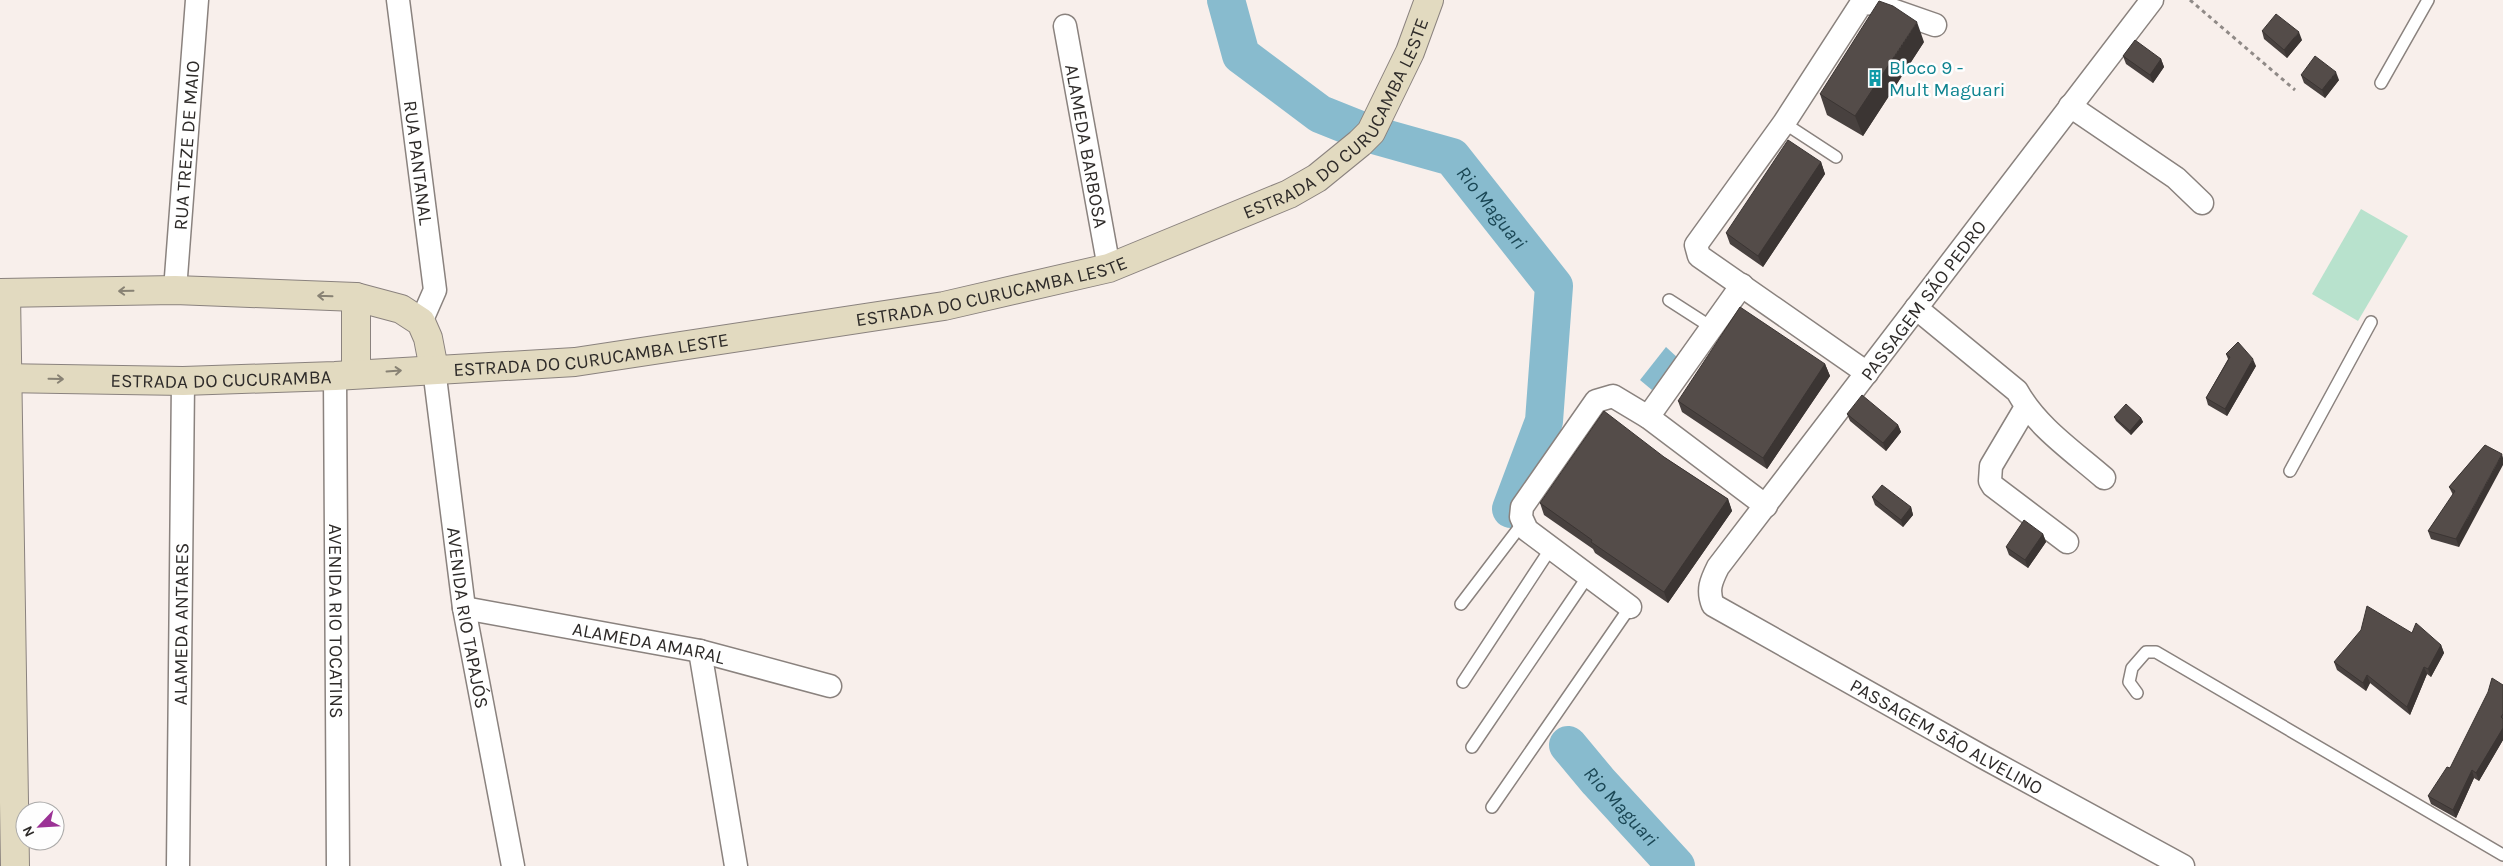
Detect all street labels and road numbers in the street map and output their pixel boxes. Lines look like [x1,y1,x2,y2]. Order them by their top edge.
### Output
street label: ESTRADA DO CURUCAMBA LESTE [1240,15,1433,224]
street label: RUA TREZE DE MAIO [170,60,204,231]
street label: ALAMEDA BARBOSA [1060,62,1112,230]
street label: RUA PANTANAL [399,99,437,227]
street label: PASSAGEM SÃO PEDRO [1856,216,1991,385]
street label: ESTRADA DO CURUCAMBA LESTE [854,252,1131,331]
street label: ESTRADA DO CURUCAMBA LESTE [453,329,730,381]
street label: ESTRADA DO CUCURAMBA [110,366,332,393]
street label: AVENIDA RIO TOCATINS [324,524,347,718]
street label: AVENIDA RIO TAPAJÓS [442,526,493,710]
street label: ALAMEDA ANTARES [170,542,193,706]
street label: ALAMEDA AMARAL [571,618,727,669]
street label: PASSAGEM SÃO ALVELINO [1846,675,2047,800]

